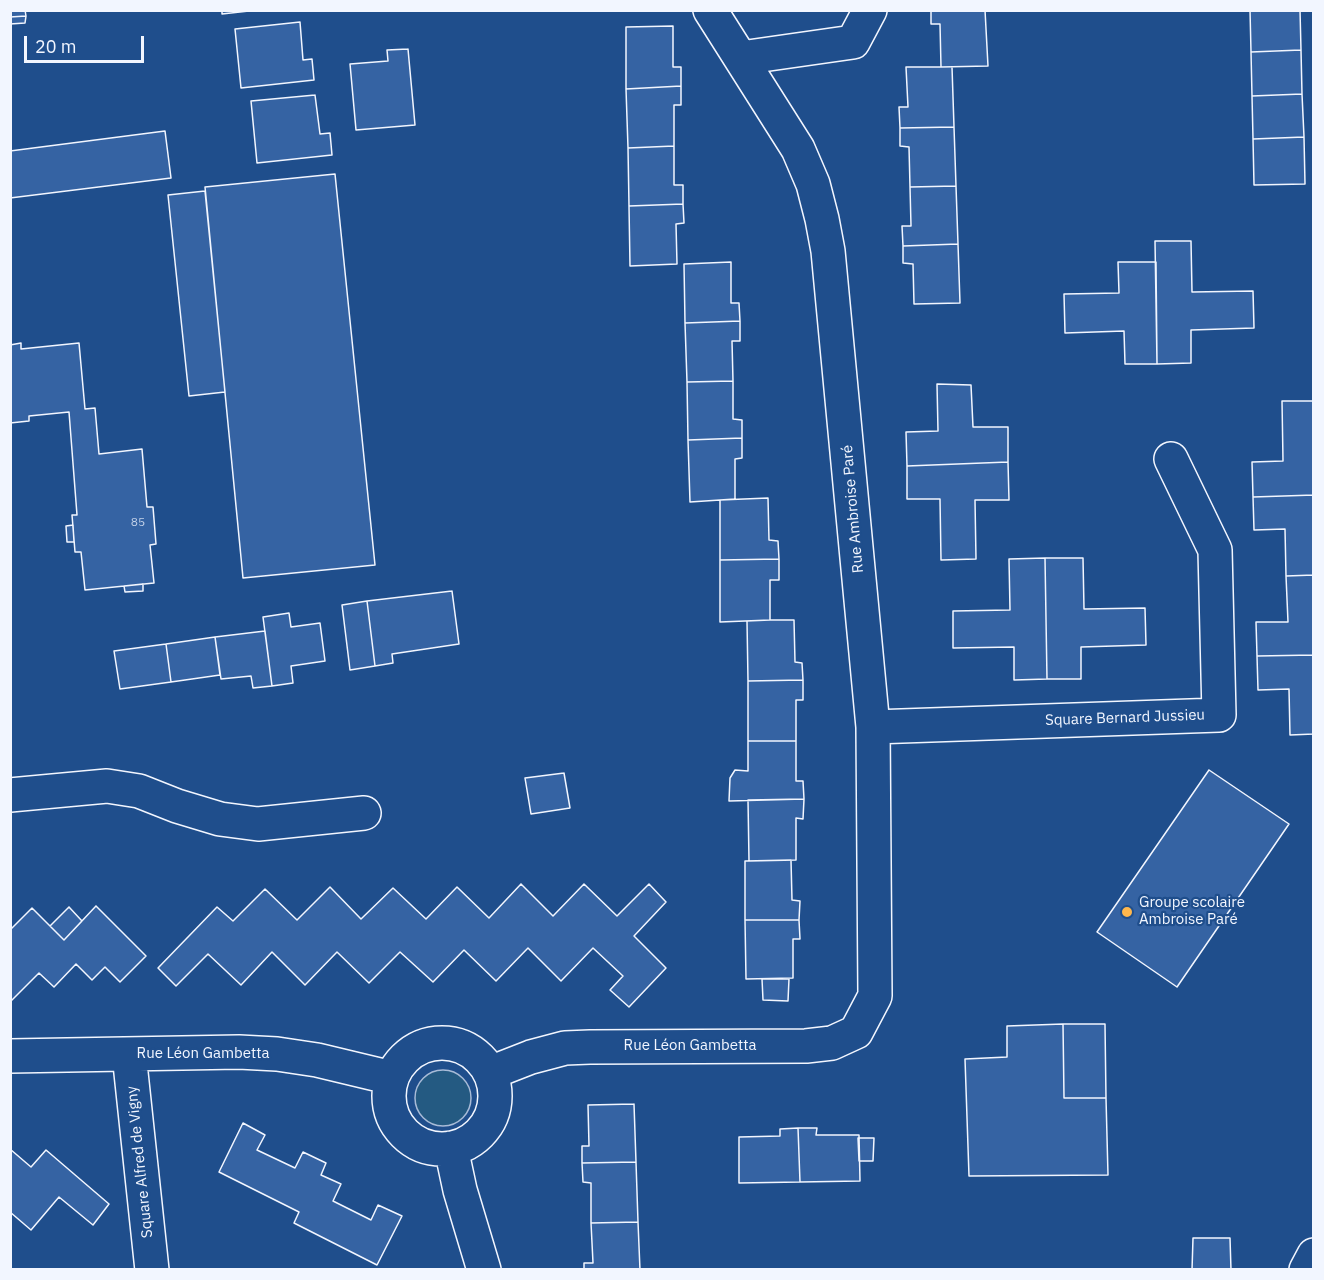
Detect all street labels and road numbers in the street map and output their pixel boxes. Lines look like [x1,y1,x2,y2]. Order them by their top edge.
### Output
street label: Rue Ambroise Paré [838,444,868,574]
street label: Square Bernard Jussieu [1045,706,1205,730]
street label: Rue Léon Gambetta [624,1037,756,1055]
street label: Rue Léon Gambetta [137,1045,269,1063]
street label: Square Alfred de Vigny [123,1085,157,1239]

